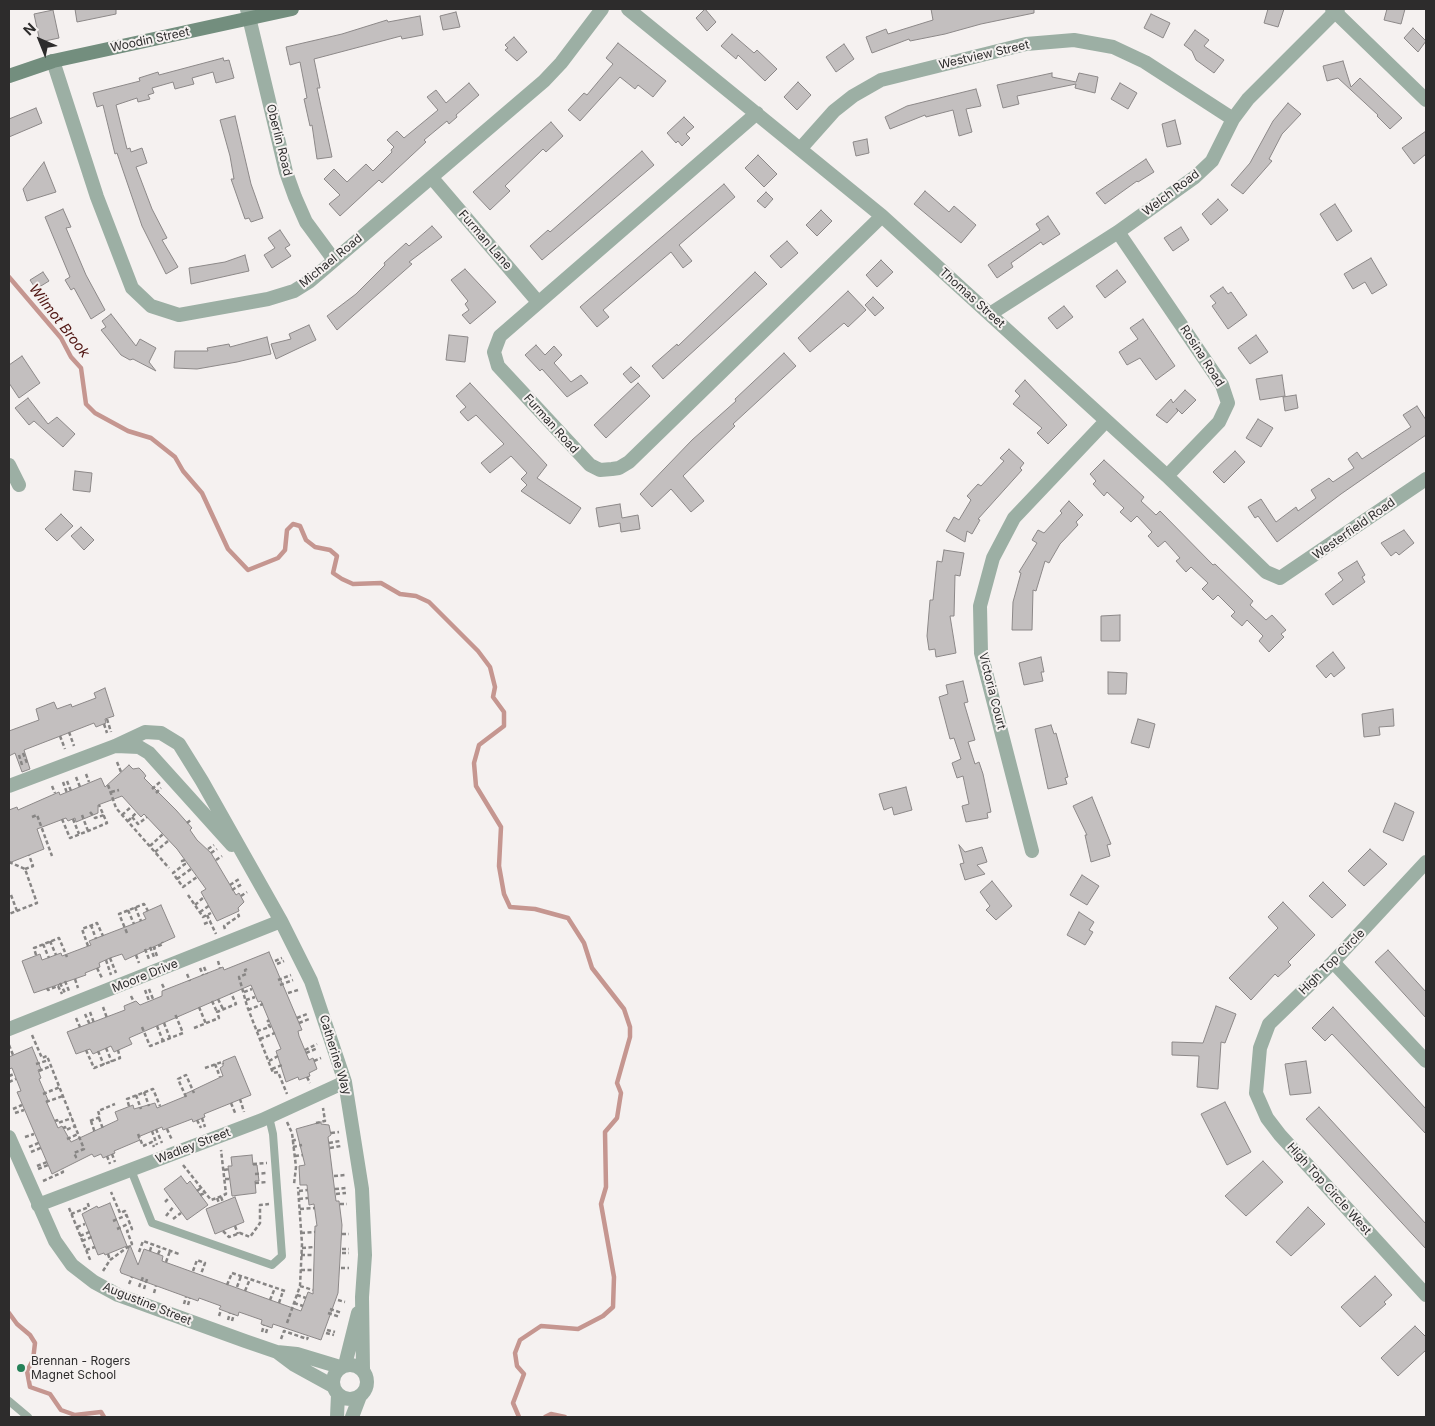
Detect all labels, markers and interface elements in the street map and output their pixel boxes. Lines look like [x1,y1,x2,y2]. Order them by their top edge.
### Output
north arrow [15,15,65,65]
text: N [19,19,39,39]
street label: Woodin Street [109,25,191,55]
street label: Westview Street [937,38,1031,72]
street label: Oberlin Road [263,103,295,177]
street label: Welch Road [1140,167,1202,219]
street label: Furman Lane [455,207,515,273]
street label: Michael Road [297,231,365,291]
street label: Thomas Street [936,265,1008,331]
water label: Wilmot Brook [25,281,93,361]
street label: Rosina Road [1177,323,1227,389]
street label: Furman Road [521,391,581,457]
street label: Westerfield Road [1310,495,1398,563]
street label: Victoria Court [976,651,1008,731]
street label: High Top Circle [1296,926,1368,998]
street label: Moore Drive [110,956,180,996]
street label: Catherine Way [316,1013,354,1097]
street label: Wadley Street [154,1125,232,1167]
street label: High Top Circle West [1284,1140,1374,1238]
street label: Augustine Street [101,1280,193,1328]
place label: Brennan - Rogers Magnet School [31,1354,130,1382]
marker: Brennan - Rogers Magnet School [15,1362,27,1374]

